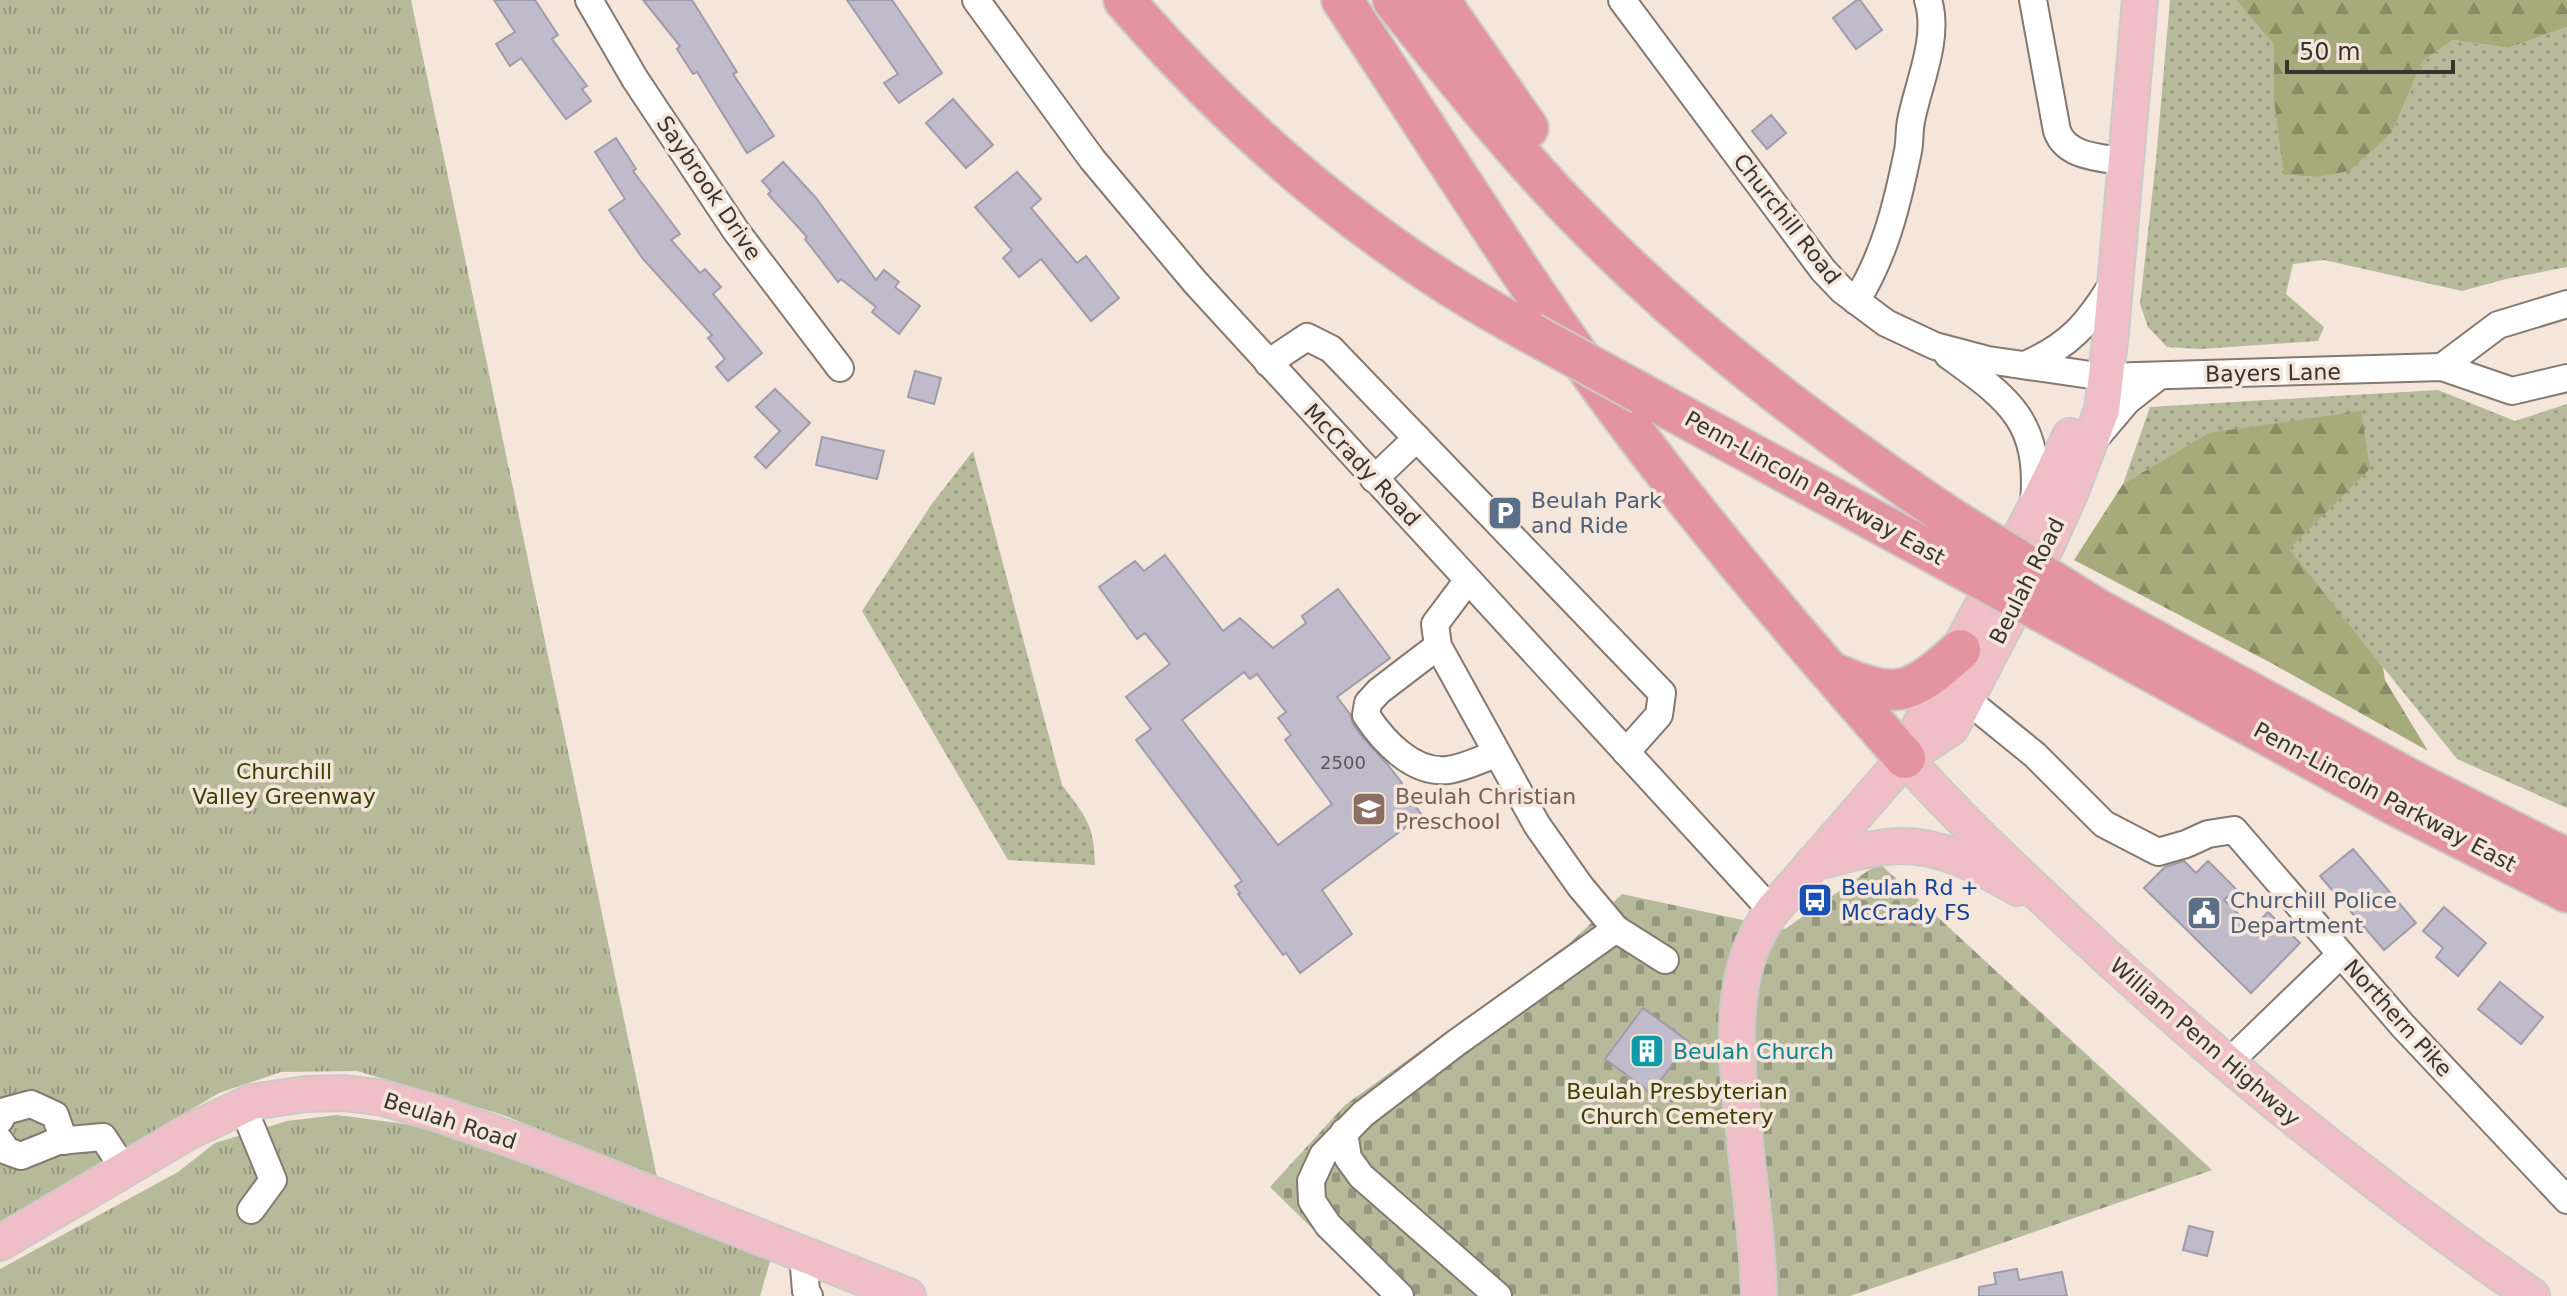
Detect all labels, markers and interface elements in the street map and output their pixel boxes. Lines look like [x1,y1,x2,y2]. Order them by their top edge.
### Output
scale bar [2287,24,2453,74]
text: 50 m [2299,38,2361,66]
street label: Saybrook Drive [652,111,766,265]
street label: Churchill Road [1728,149,1846,289]
street label: Bayers Lane [2205,359,2341,387]
street label: McCrady Road [1299,399,1425,531]
street label: Penn-Lincoln Parkway East [1681,406,1950,570]
place label: Beulah Park and Ride [1531,488,1662,538]
parking icon: Beulah Park and Ride [1486,494,1524,532]
street label: Beulah Road [1984,514,2070,648]
street label: Penn-Lincoln Parkway East [2250,717,2521,877]
house number: 2500 [1320,752,1366,773]
park label: Churchill Valley Greenway [192,759,376,809]
place label: Beulah Christian Preschool [1395,784,1576,834]
school or university icon: Beulah Christian Preschool [1350,790,1388,828]
place label: Beulah Rd + McCrady FS [1841,875,1979,925]
bus stop icon: Beulah Rd + McCrady FS [1796,881,1834,919]
place label: Churchill Police Department [2230,888,2397,938]
public building icon: Churchill Police Department [2185,894,2223,932]
street label: William Penn Highway [2105,953,2305,1131]
street label: Northern Pike [2339,954,2457,1082]
building icon: Beulah Church [1628,1032,1666,1070]
place label: Beulah Church [1673,1039,1834,1064]
park label: Beulah Presbyterian Church Cemetery [1566,1079,1788,1129]
street label: Beulah Road [380,1088,520,1154]

